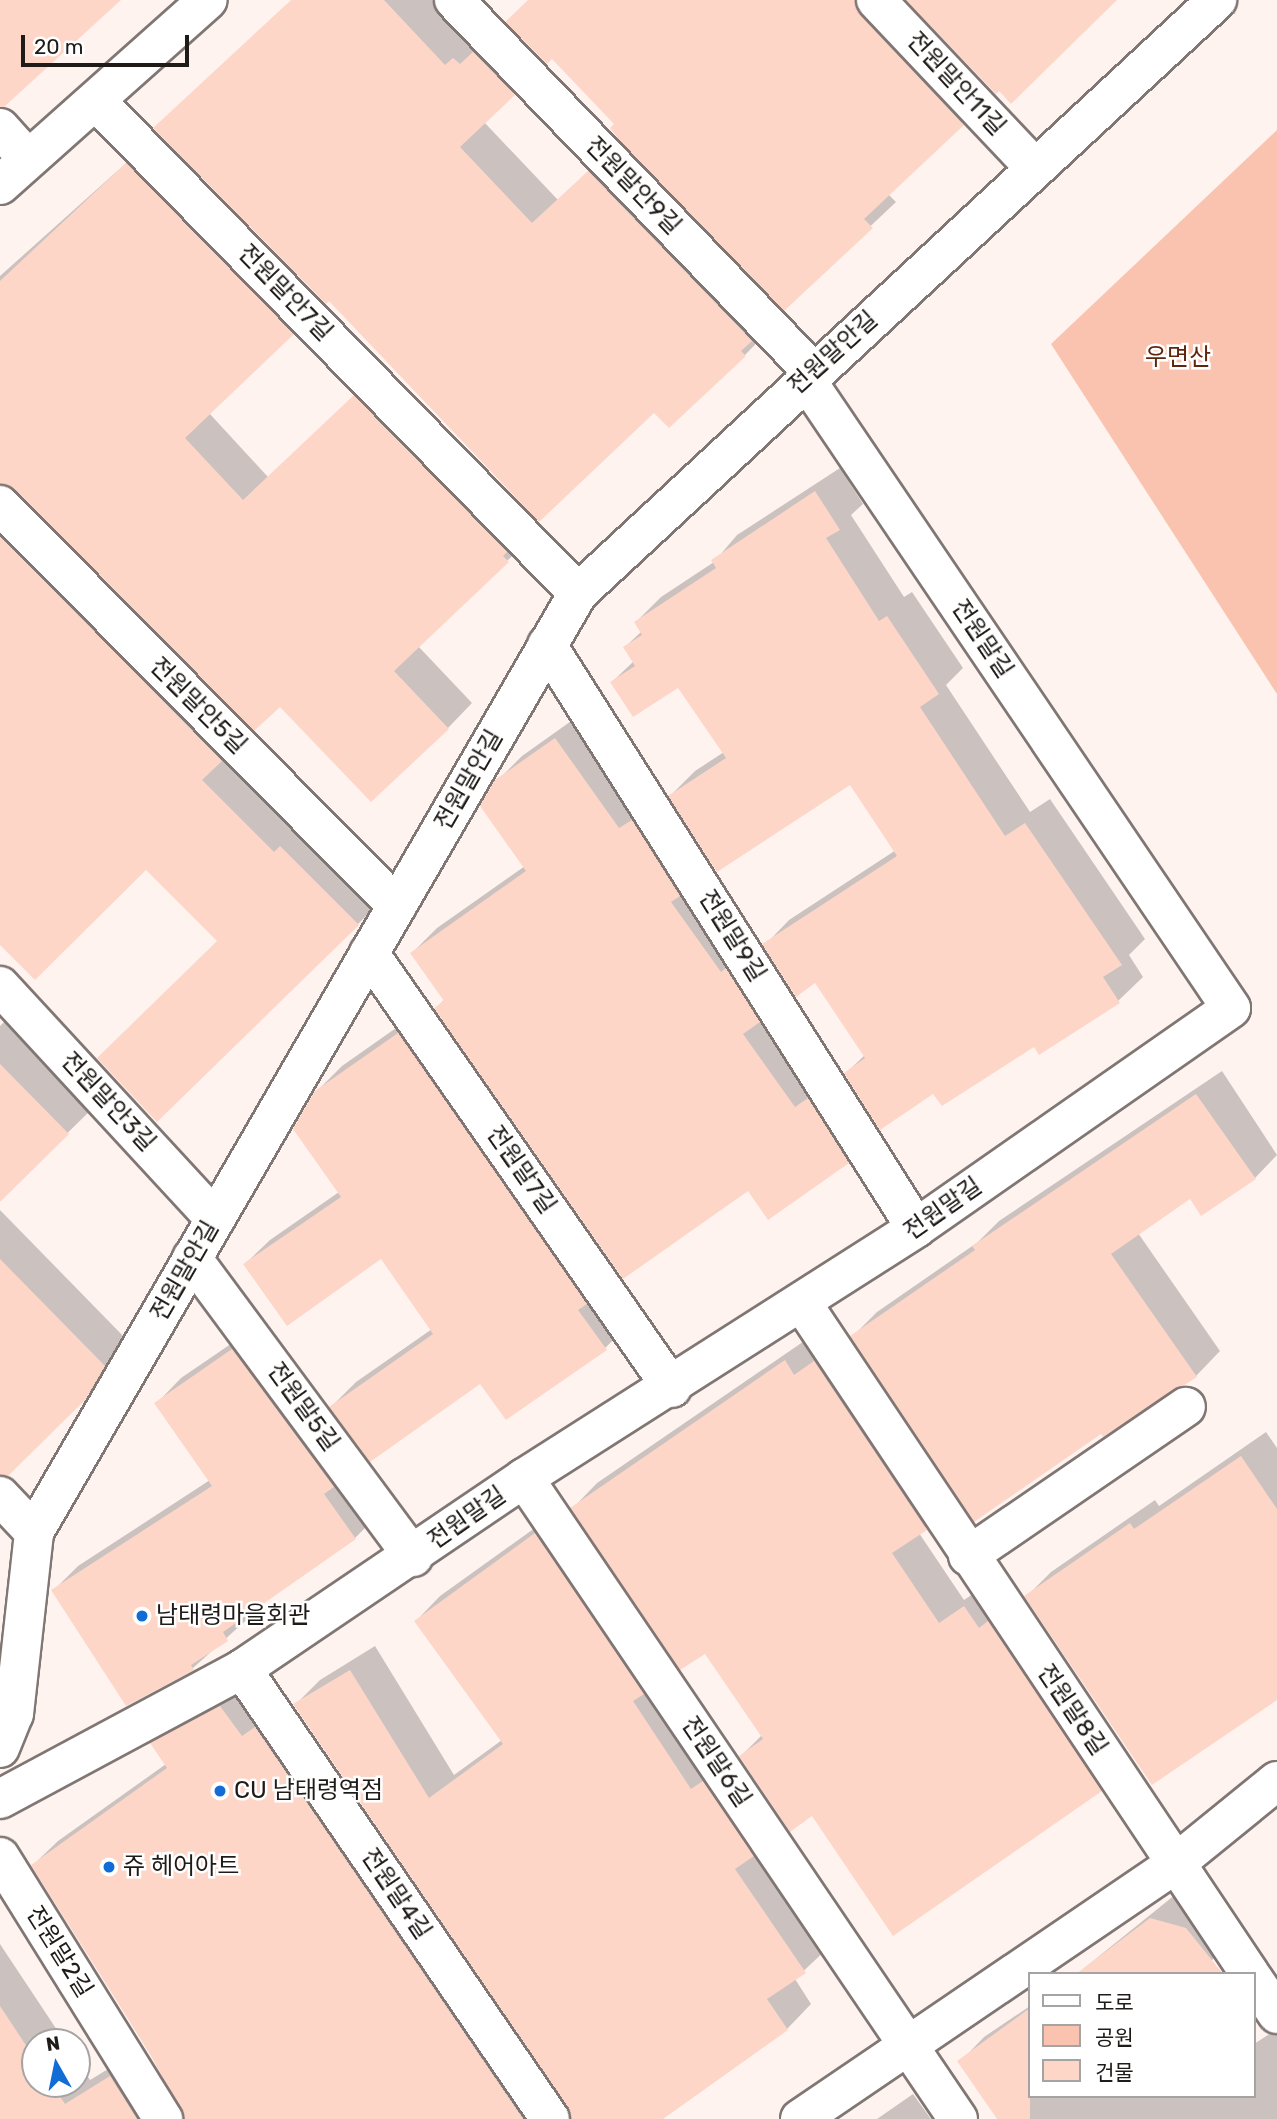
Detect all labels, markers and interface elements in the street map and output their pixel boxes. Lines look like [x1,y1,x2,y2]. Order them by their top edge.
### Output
scale bar [24,21,192,65]
street label: 전원말안11길 [901,26,1011,142]
text: 20 m [34,34,83,59]
street label: 전원말안9길 [579,131,687,241]
street label: 전원말안7길 [232,239,338,347]
street label: 전원말안길 [782,305,884,401]
park label: 우면산 [1145,344,1211,372]
street label: 전원말길 [945,594,1019,684]
street label: 전원말안5길 [144,652,252,760]
street label: 전원말안길 [429,725,509,835]
street label: 전원말9길 [693,885,771,987]
street label: 전원말안3길 [55,1047,161,1157]
street label: 전원말7길 [480,1121,562,1219]
street label: 전원말길 [899,1172,987,1246]
street label: 전원말안길 [145,1216,225,1326]
street label: 전원말5길 [261,1357,345,1457]
street label: 전원말길 [423,1481,511,1555]
place label: 남태령마을회관 [156,1602,311,1630]
marker: 남태령마을회관 [134,1608,150,1624]
street label: 전원말8길 [1031,1659,1113,1761]
street label: 전원말6길 [675,1711,757,1813]
place label: CU 남태령역점 [234,1777,383,1805]
marker: CU 남태령역점 [212,1783,228,1799]
street label: 전원말4길 [355,1843,437,1945]
place label: 쥬 헤어아트 [123,1853,239,1881]
marker: 쥬 헤어아트 [101,1859,117,1875]
street label: 전원말2길 [20,1901,98,2003]
legend [1028,1972,1256,2098]
text: 도로 [1095,1990,1134,2015]
text: 공원 [1095,2025,1134,2050]
north arrow [21,2028,91,2098]
text: N [44,2031,61,2056]
text: 건물 [1095,2060,1134,2085]

